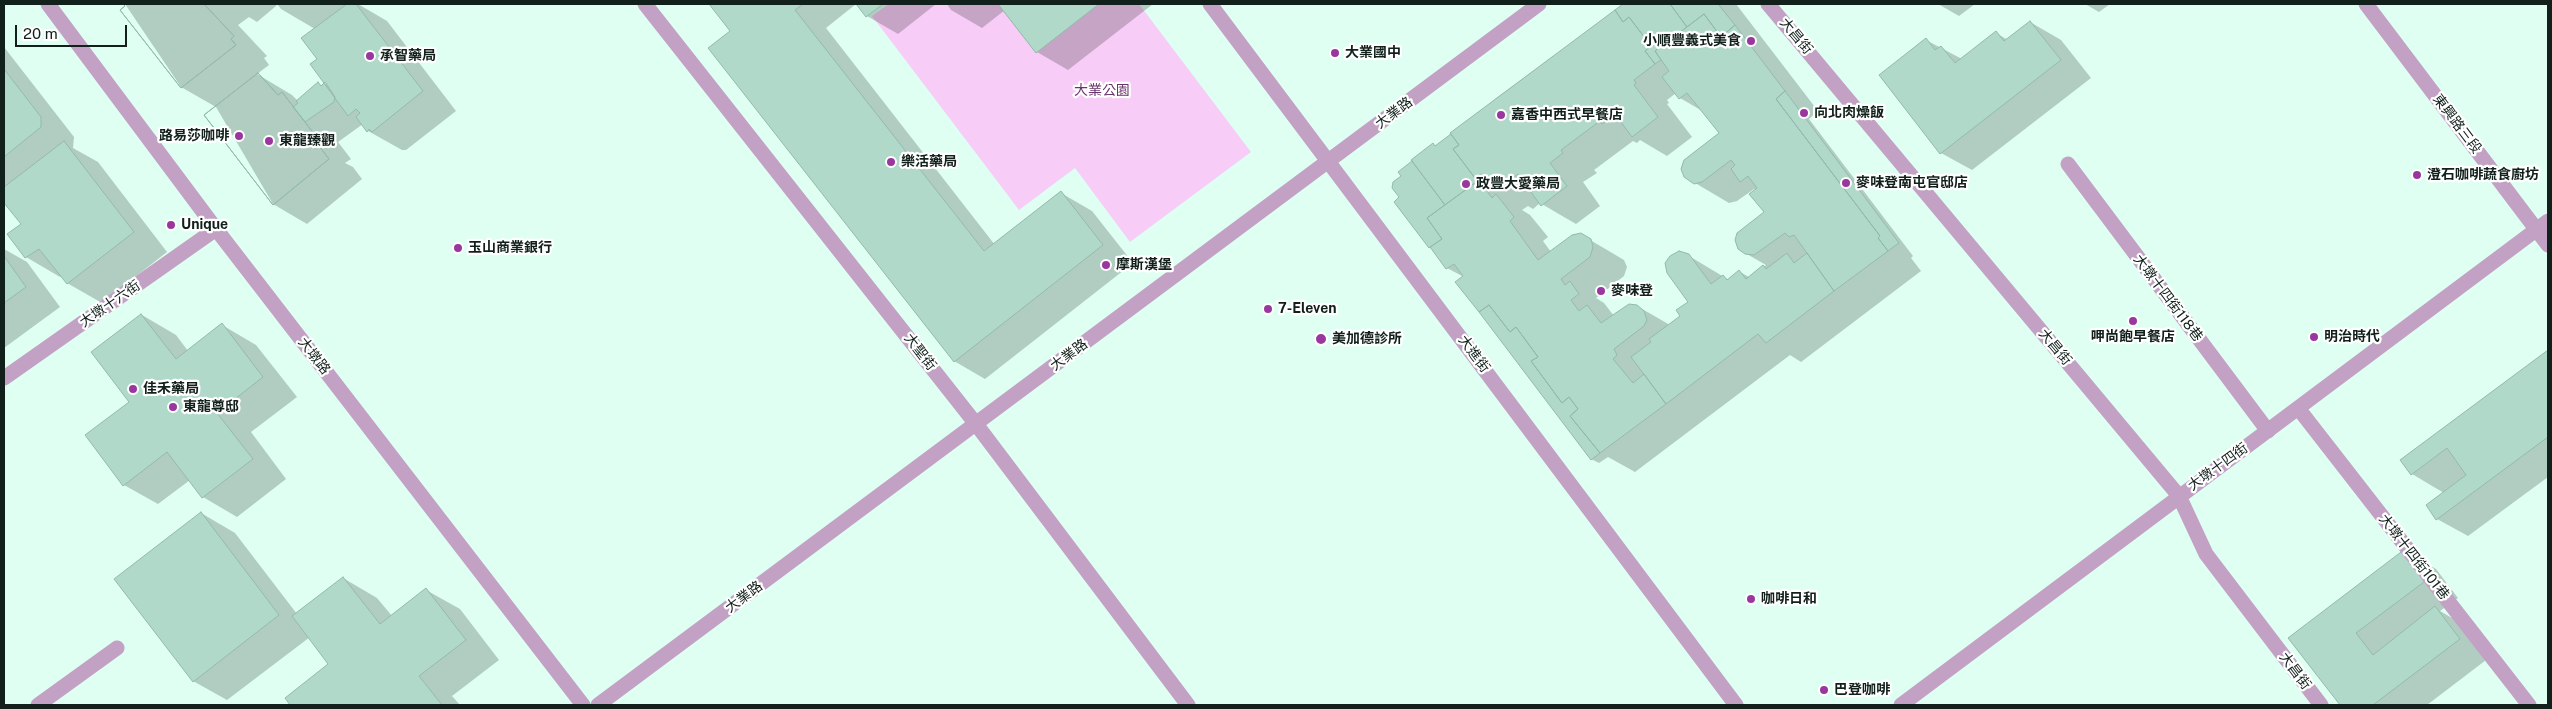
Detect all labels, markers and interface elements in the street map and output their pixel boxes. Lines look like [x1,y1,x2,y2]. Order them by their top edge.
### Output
scale bar [18,15,130,47]
street label: 大昌街 [1776,15,1816,57]
text: 20 m [23,25,58,42]
place label: 小順豐義式美食 [1643,33,1741,49]
marker: 小順豐義式美食 [1745,35,1757,47]
place label: 大業國中 [1345,45,1401,61]
marker: 大業國中 [1329,47,1341,59]
place label: 承智藥局 [380,48,436,64]
marker: 承智藥局 [364,50,376,62]
park label: 大業公園 [1074,83,1130,99]
street label: 東興路三段 [2429,91,2485,157]
street label: 大業路 [1372,94,1416,132]
place label: 向北肉燥飯 [1814,105,1884,121]
place label: 嘉香中西式早餐店 [1511,107,1623,123]
marker: 向北肉燥飯 [1798,107,1810,119]
marker: 嘉香中西式早餐店 [1495,109,1507,121]
place label: 路易莎咖啡 [159,128,229,144]
marker: 路易莎咖啡 [233,130,245,142]
place label: 東龍臻觀 [279,133,335,149]
marker: 東龍臻觀 [263,135,275,147]
place label: 樂活藥局 [901,154,957,170]
marker: 樂活藥局 [885,156,897,168]
place label: 澄石咖啡蔬食廚坊 [2427,167,2539,183]
marker: 澄石咖啡蔬食廚坊 [2411,169,2423,181]
place label: 麥味登南屯官邸店 [1856,175,1968,191]
place label: 政豐大愛藥局 [1476,176,1560,192]
marker: 麥味登南屯官邸店 [1840,177,1852,189]
marker: 政豐大愛藥局 [1460,178,1472,190]
place label: Unique [181,217,228,233]
marker: Unique [165,219,177,231]
place label: 玉山商業銀行 [468,240,552,256]
marker: 玉山商業銀行 [452,242,464,254]
street label: 大墩十四街118巷 [2130,251,2206,345]
place label: 摩斯漢堡 [1116,257,1172,273]
marker: 摩斯漢堡 [1100,259,1112,271]
street label: 大墩十六街 [77,277,143,331]
place label: 麥味登 [1611,283,1653,299]
marker: 麥味登 [1595,285,1607,297]
place label: 7-Eleven [1278,301,1337,317]
marker: 7-Eleven [1262,303,1274,315]
marker: 呷尚飽早餐店 [2127,315,2139,327]
street label: 大昌街 [2035,326,2075,368]
place label: 呷尚飽早餐店 [2091,329,2175,345]
place label: 明治時代 [2324,329,2380,345]
street label: 大聖街 [900,330,940,374]
place label: 美加德診所 [1332,331,1402,347]
marker: 明治時代 [2308,331,2320,343]
marker: 美加德診所 [1314,332,1328,346]
street label: 大進街 [1455,332,1493,376]
street label: 大墩路 [294,334,334,378]
street label: 大業路 [1047,336,1091,374]
place label: 佳禾藥局 [143,381,199,397]
marker: 佳禾藥局 [127,383,139,395]
place label: 東龍尊邸 [183,399,239,415]
marker: 東龍尊邸 [167,401,179,413]
street label: 大墩十四街 [2185,440,2251,494]
street label: 大墩十四街101巷 [2375,511,2453,603]
street label: 大業路 [722,578,766,616]
place label: 咖啡日和 [1761,591,1817,607]
marker: 咖啡日和 [1745,593,1757,605]
street label: 大昌街 [2276,649,2314,693]
place label: 巴登咖啡 [1834,682,1890,698]
marker: 巴登咖啡 [1818,684,1830,696]

